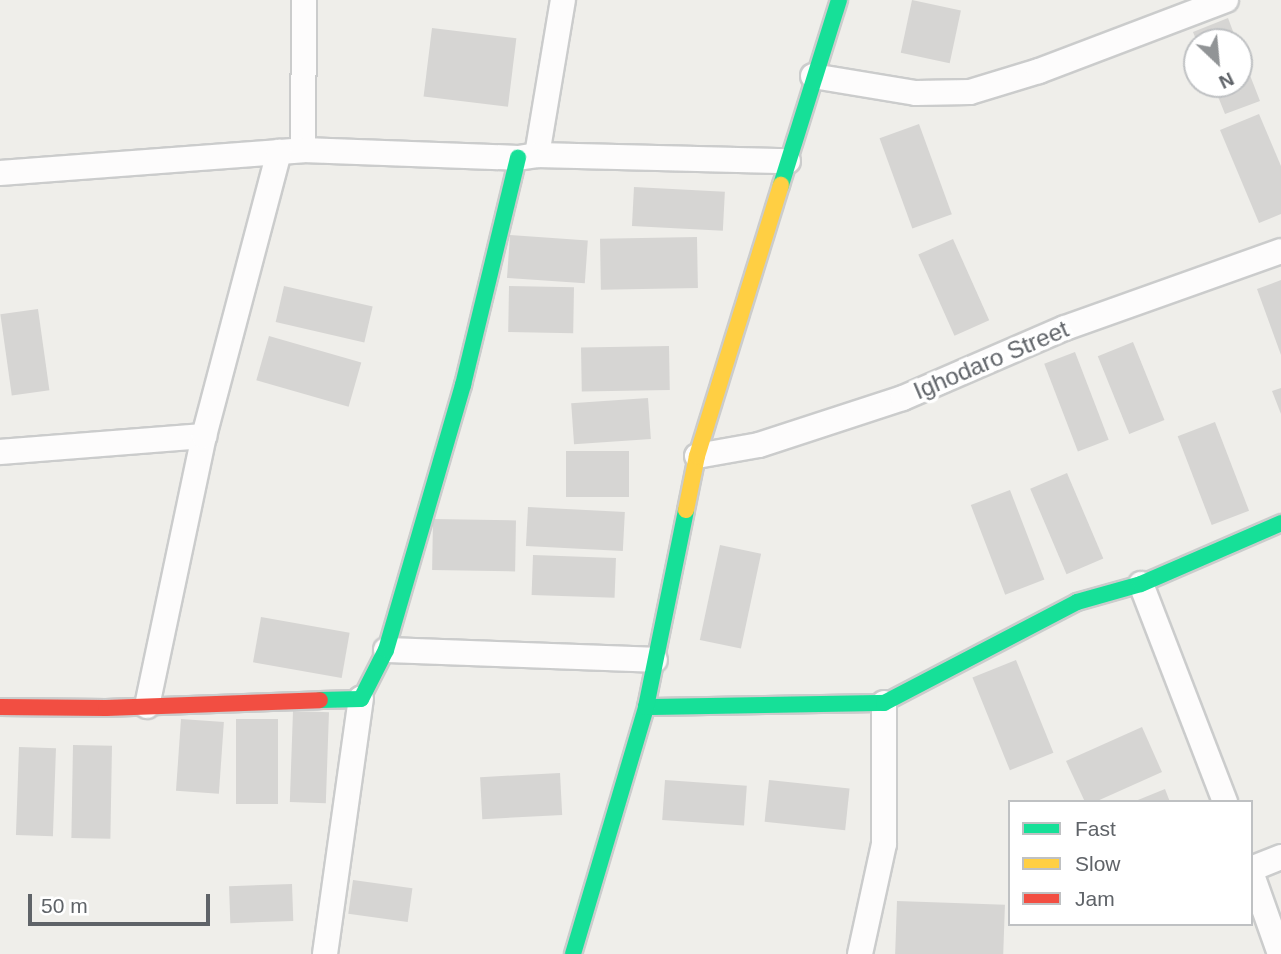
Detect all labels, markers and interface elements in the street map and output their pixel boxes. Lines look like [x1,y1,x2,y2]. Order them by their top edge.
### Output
north arrow [1183,28,1253,98]
text: N [1216,68,1237,93]
street label: Ighodaro Street [909,314,1073,406]
legend [1008,800,1253,926]
text: Fast [1075,817,1116,840]
text: Slow [1075,852,1121,875]
scale bar [32,880,214,924]
text: Jam [1075,887,1115,910]
text: 50 m [41,894,88,917]

